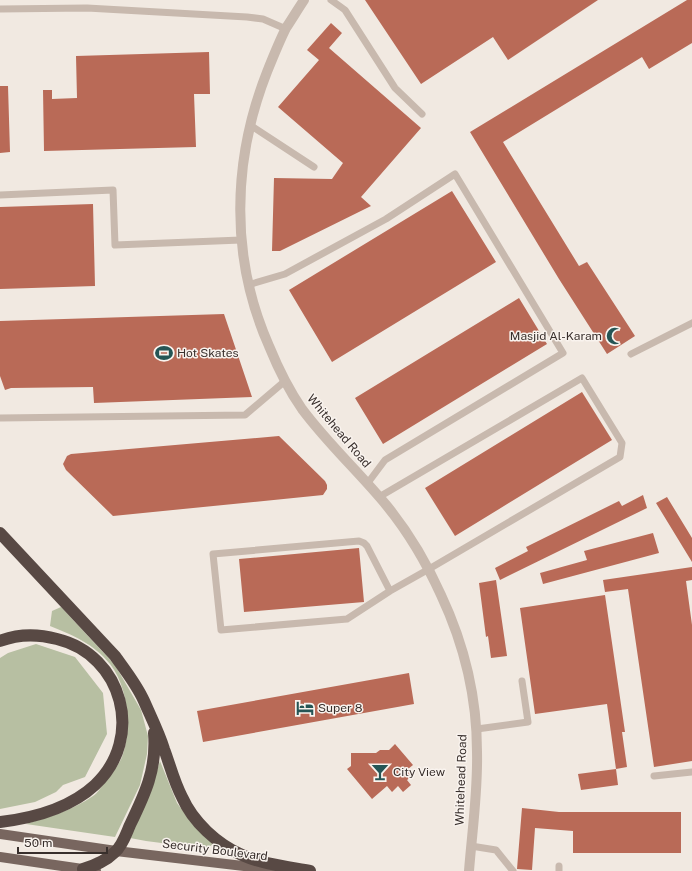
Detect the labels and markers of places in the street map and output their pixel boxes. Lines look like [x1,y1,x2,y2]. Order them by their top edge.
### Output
mosque icon: Masjid Al-Karam [605,326,625,346]
place label: Masjid Al-Karam [510,329,602,343]
sports icon: Hot Skates [154,343,174,363]
place label: Hot Skates [177,346,239,360]
hotel icon: Super 8 [295,698,315,718]
place label: Super 8 [318,701,363,715]
bar icon: City View [370,762,390,782]
place label: City View [393,765,446,779]

